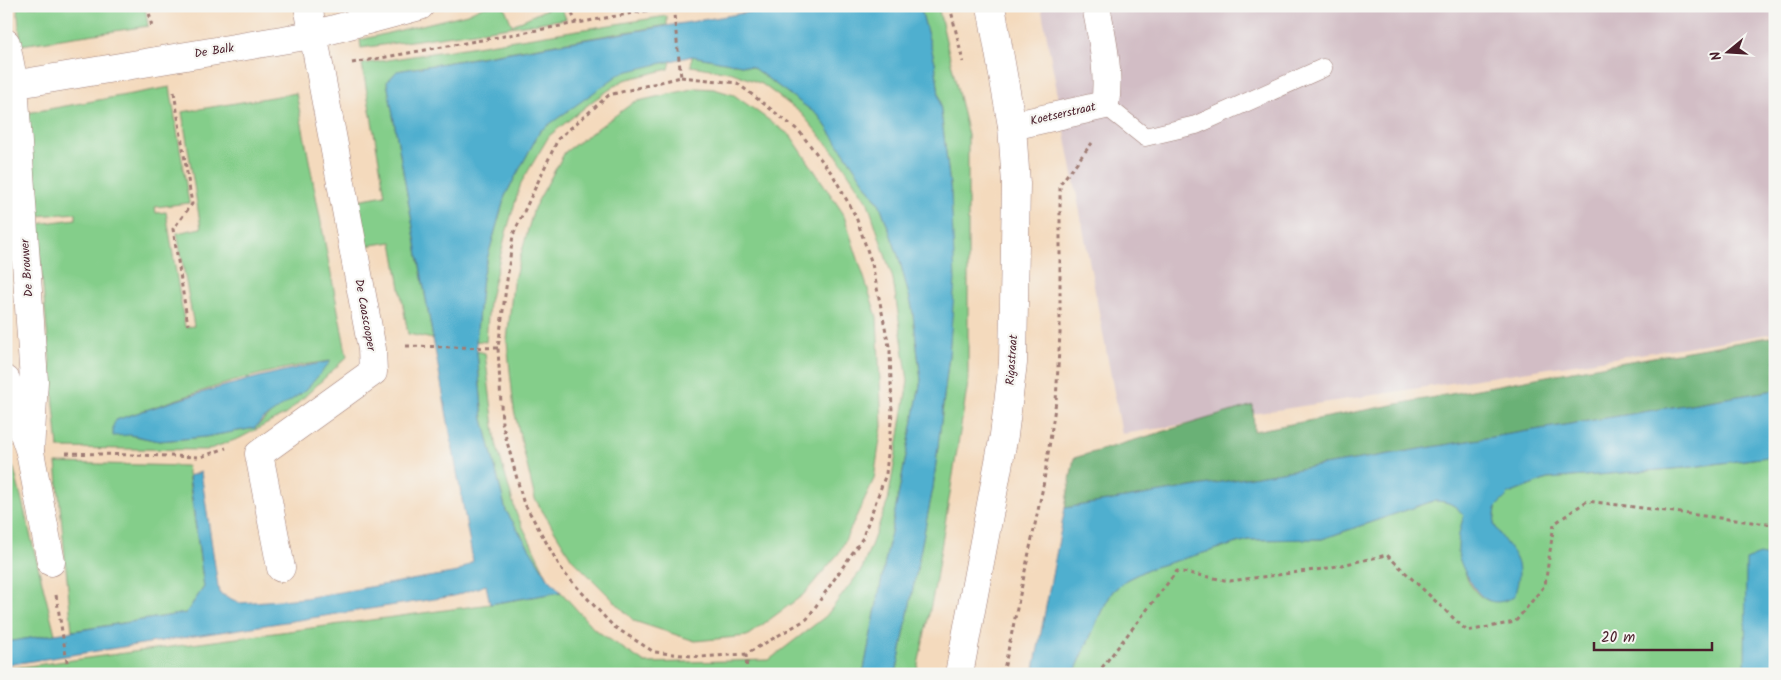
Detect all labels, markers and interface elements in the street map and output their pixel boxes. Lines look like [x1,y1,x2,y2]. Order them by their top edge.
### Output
north arrow [1704,28,1754,78]
street label: De Balk [193,38,236,63]
text: N [1705,48,1728,63]
street label: Koetserstraat [1028,97,1098,131]
street label: De Brouwer [15,237,39,298]
street label: De Caascooper [349,277,381,354]
street label: Rigastraat [1001,334,1023,386]
scale bar [1594,620,1711,652]
text: 20 m [1601,626,1635,650]

